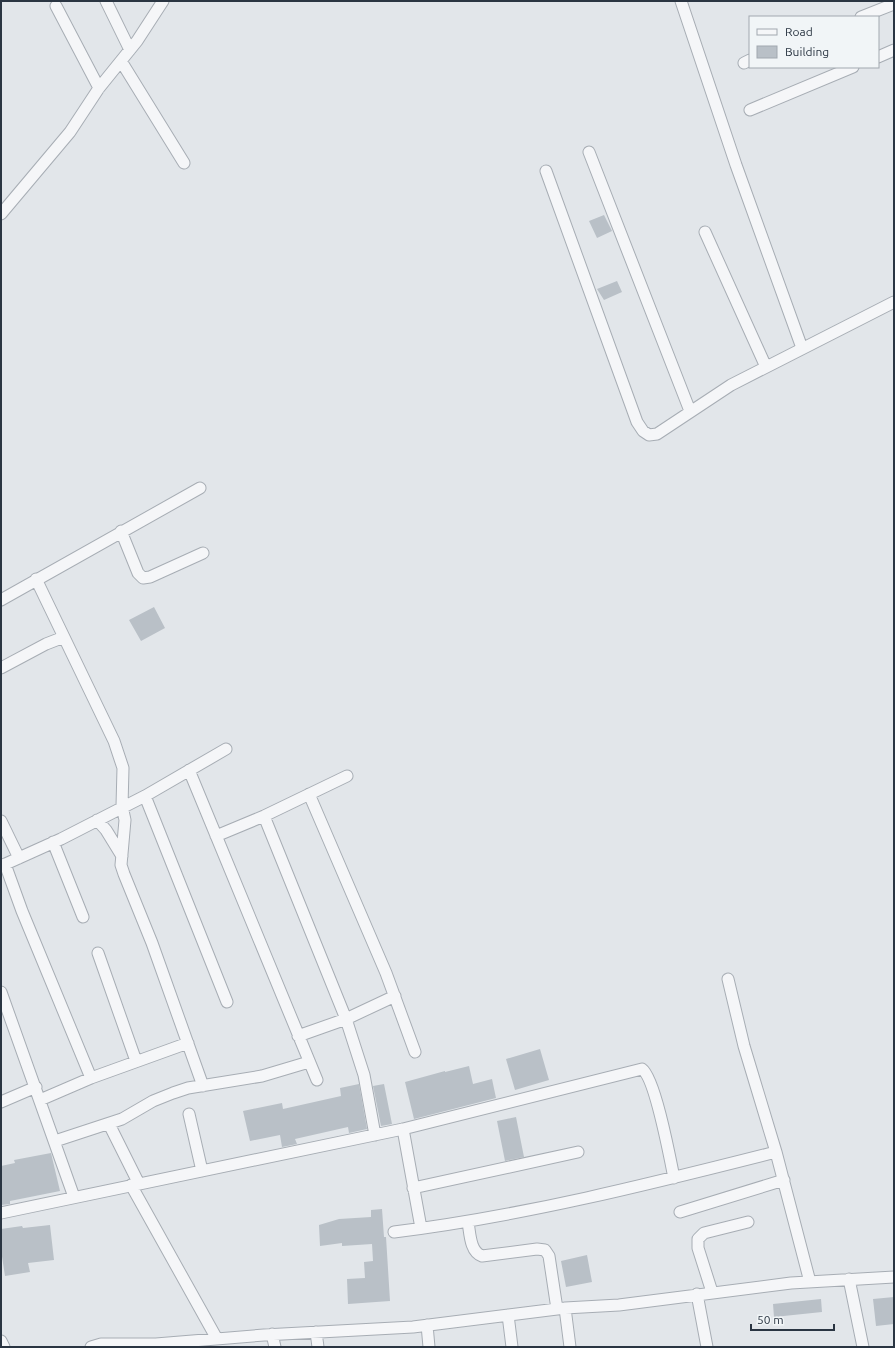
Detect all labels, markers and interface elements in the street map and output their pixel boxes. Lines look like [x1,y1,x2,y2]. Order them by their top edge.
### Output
legend [749,16,879,68]
text: Road [785,25,813,38]
text: Building [785,45,829,58]
scale bar [751,1306,834,1332]
text: 50 m [757,1313,784,1326]

